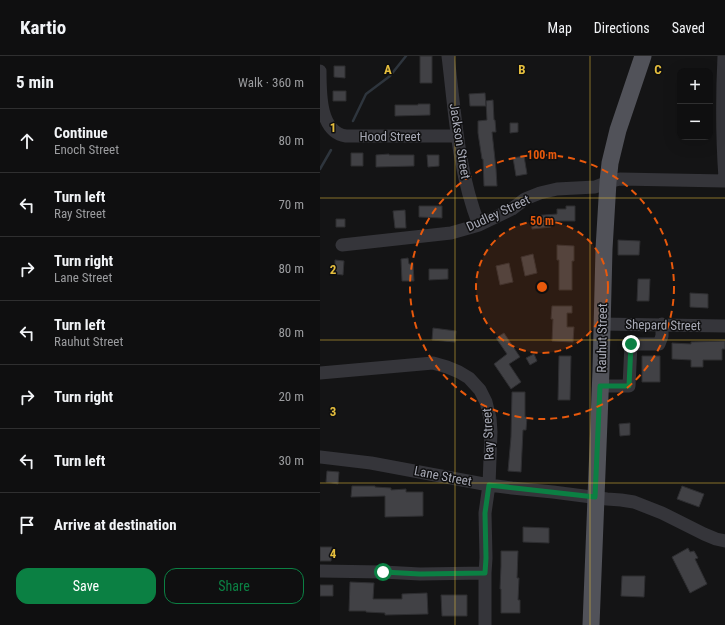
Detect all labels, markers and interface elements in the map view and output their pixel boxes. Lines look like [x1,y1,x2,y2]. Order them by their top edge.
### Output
text: Kartio [20,16,66,39]
text: Map [548,20,572,36]
text: Directions [594,20,650,36]
text: Saved [672,20,705,36]
text: A [384,62,392,77]
text: B [518,62,526,77]
text: C [654,62,662,77]
map controls [677,68,713,140]
button: + [677,68,713,104]
text: 5 min [16,72,54,92]
text: Walk · 360 m [238,75,304,90]
street label: Jackson Street [447,102,473,180]
button: − [677,104,713,140]
text: 1 [330,120,336,135]
text: Continue [54,124,108,142]
street label: Hood Street [359,129,421,144]
icon: ahead [16,130,38,152]
text: 80 m [278,133,304,148]
text: Enoch Street [54,142,119,157]
text: 100 m [527,148,557,162]
text: Turn left [54,188,105,206]
street label: Dudley Street [464,192,532,234]
icon: left [16,194,38,216]
text: 70 m [278,197,304,212]
text: Ray Street [54,206,106,221]
text: 50 m [530,214,554,228]
text: Turn right [54,252,113,270]
icon: right [16,258,38,280]
text: 80 m [278,261,304,276]
text: 2 [330,262,337,277]
text: Lane Street [54,270,112,285]
centre of rings [535,280,549,294]
street label: Rauhut Street [594,303,610,373]
text: Turn left [54,316,105,334]
street label: Shepard Street [625,317,701,333]
icon: left [16,322,38,344]
text: 80 m [278,325,304,340]
text: Rauhut Street [54,334,123,349]
route end [622,335,640,353]
icon: right [16,386,38,408]
text: Turn right [54,388,113,406]
text: 20 m [278,389,304,404]
text: 3 [330,404,336,419]
street label: Ray Street [479,408,497,460]
icon: left [16,450,38,472]
text: Turn left [54,452,105,470]
text: 30 m [278,453,304,468]
street label: Lane Street [413,463,473,489]
icon: arrive [16,514,38,536]
text: Arrive at destination [54,516,177,534]
text: 4 [330,546,337,561]
route start [374,563,392,581]
button: Save [16,568,156,604]
button: Share [164,568,304,604]

